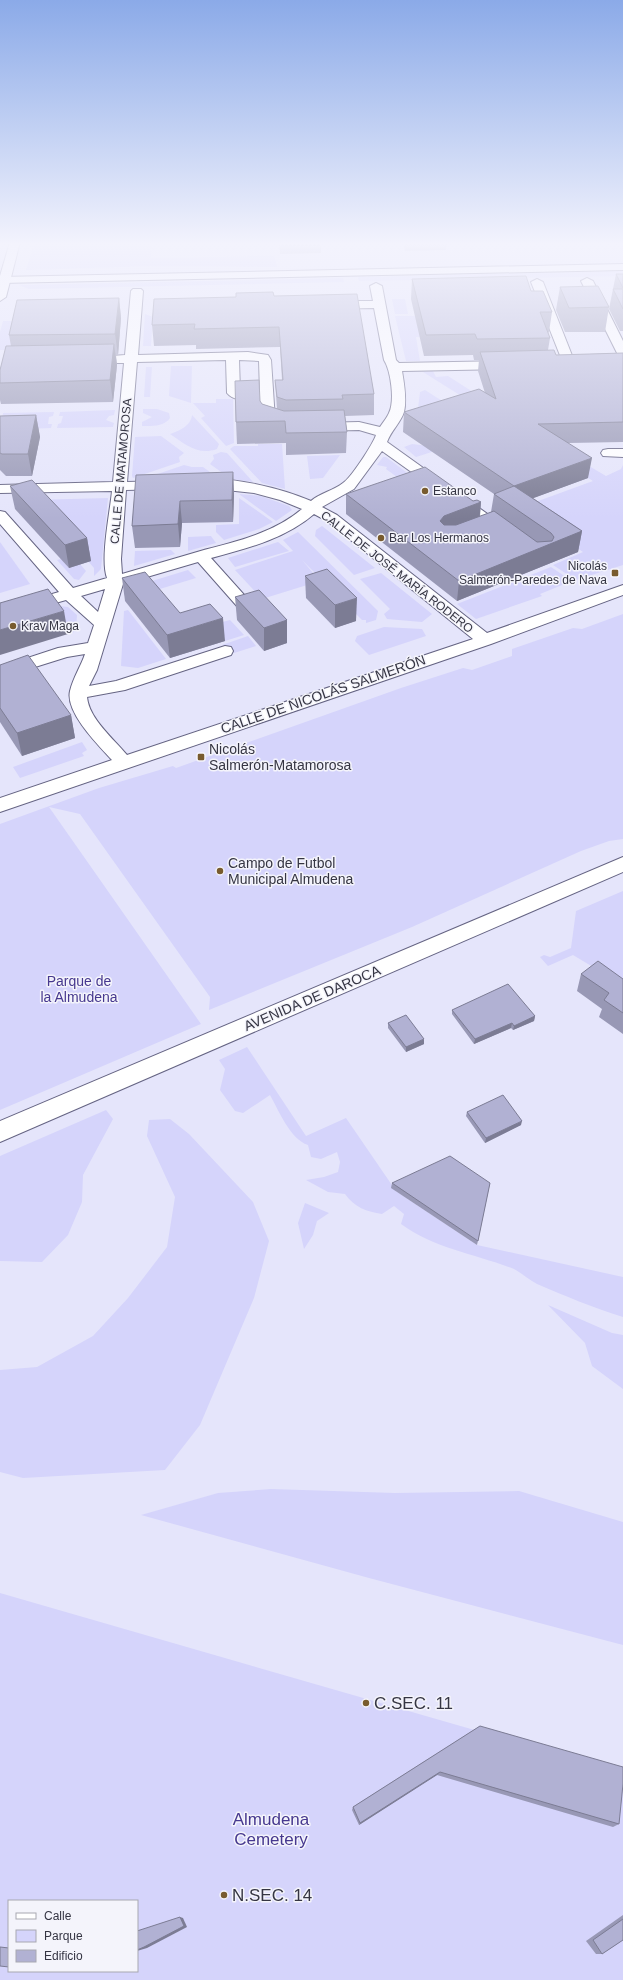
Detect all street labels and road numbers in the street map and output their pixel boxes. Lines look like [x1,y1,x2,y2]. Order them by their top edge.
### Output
street label: CALLE DE MATAMOROSA [108,398,134,544]
street label: CALLE DE JOSÉ MARÍA RODERO [318,507,477,636]
street label: CALLE DE NICOLÁS SALMERÓN [219,651,427,737]
street label: AVENIDA DE DAROCA [241,962,383,1034]

